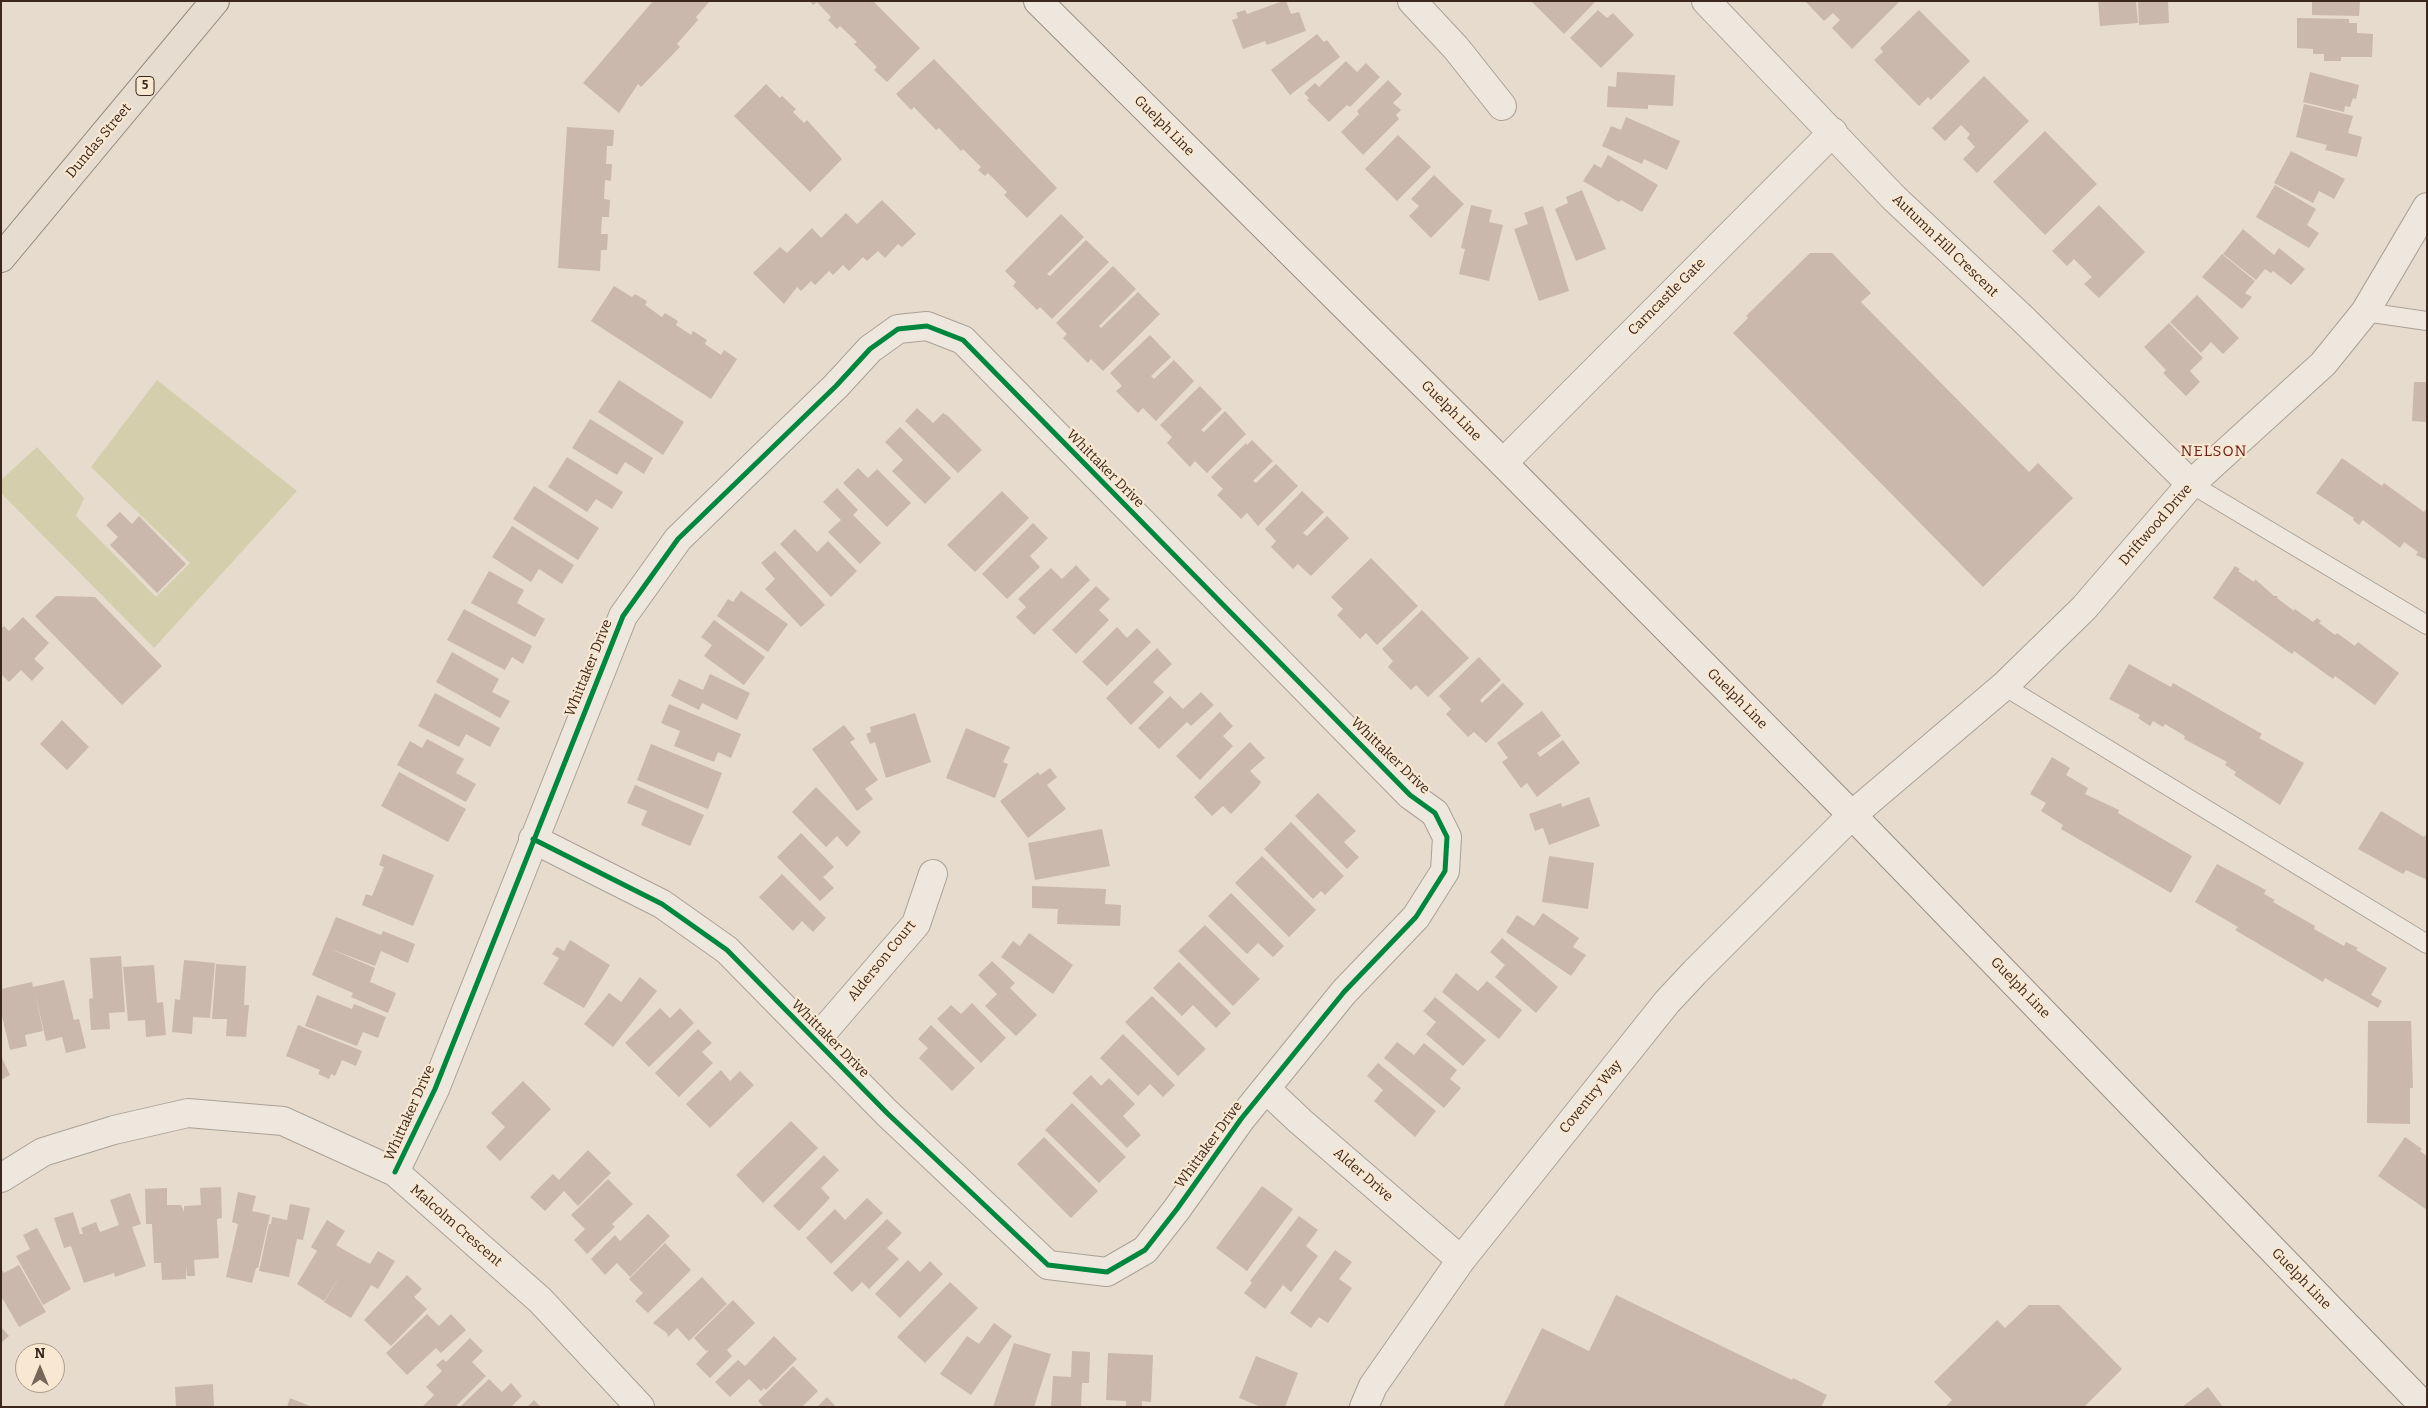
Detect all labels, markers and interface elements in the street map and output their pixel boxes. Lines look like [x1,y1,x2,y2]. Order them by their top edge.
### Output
road number: 5 [136,76,154,95]
street label: Guelph Line [1130,92,1198,160]
street label: Dundas Street [63,100,135,182]
street label: Autumn Hill Crescent [1889,191,2001,301]
street label: Carncastle Gate [1625,255,1709,339]
street label: Guelph Line [1417,377,1485,445]
street label: Whittaker Drive [1063,427,1147,511]
district label: NELSON [2180,443,2248,461]
street label: Driftwood Drive [2116,481,2196,569]
street label: Whittaker Drive [562,617,616,719]
street label: Guelph Line [1703,665,1771,733]
street label: Whittaker Drive [1347,714,1433,798]
street label: Alderson Court [844,917,920,1005]
street label: Guelph Line [1987,954,2053,1022]
street label: Whittaker Drive [788,997,872,1081]
street label: Coventry Way [1556,1057,1626,1137]
street label: Whittaker Drive [381,1062,439,1164]
street label: Whittaker Drive [1172,1098,1246,1192]
street label: Alder Drive [1330,1145,1396,1205]
street label: Malcolm Crescent [407,1181,505,1271]
street label: Guelph Line [2268,1245,2334,1313]
north arrow [15,1343,65,1393]
text: N [35,1345,45,1362]

